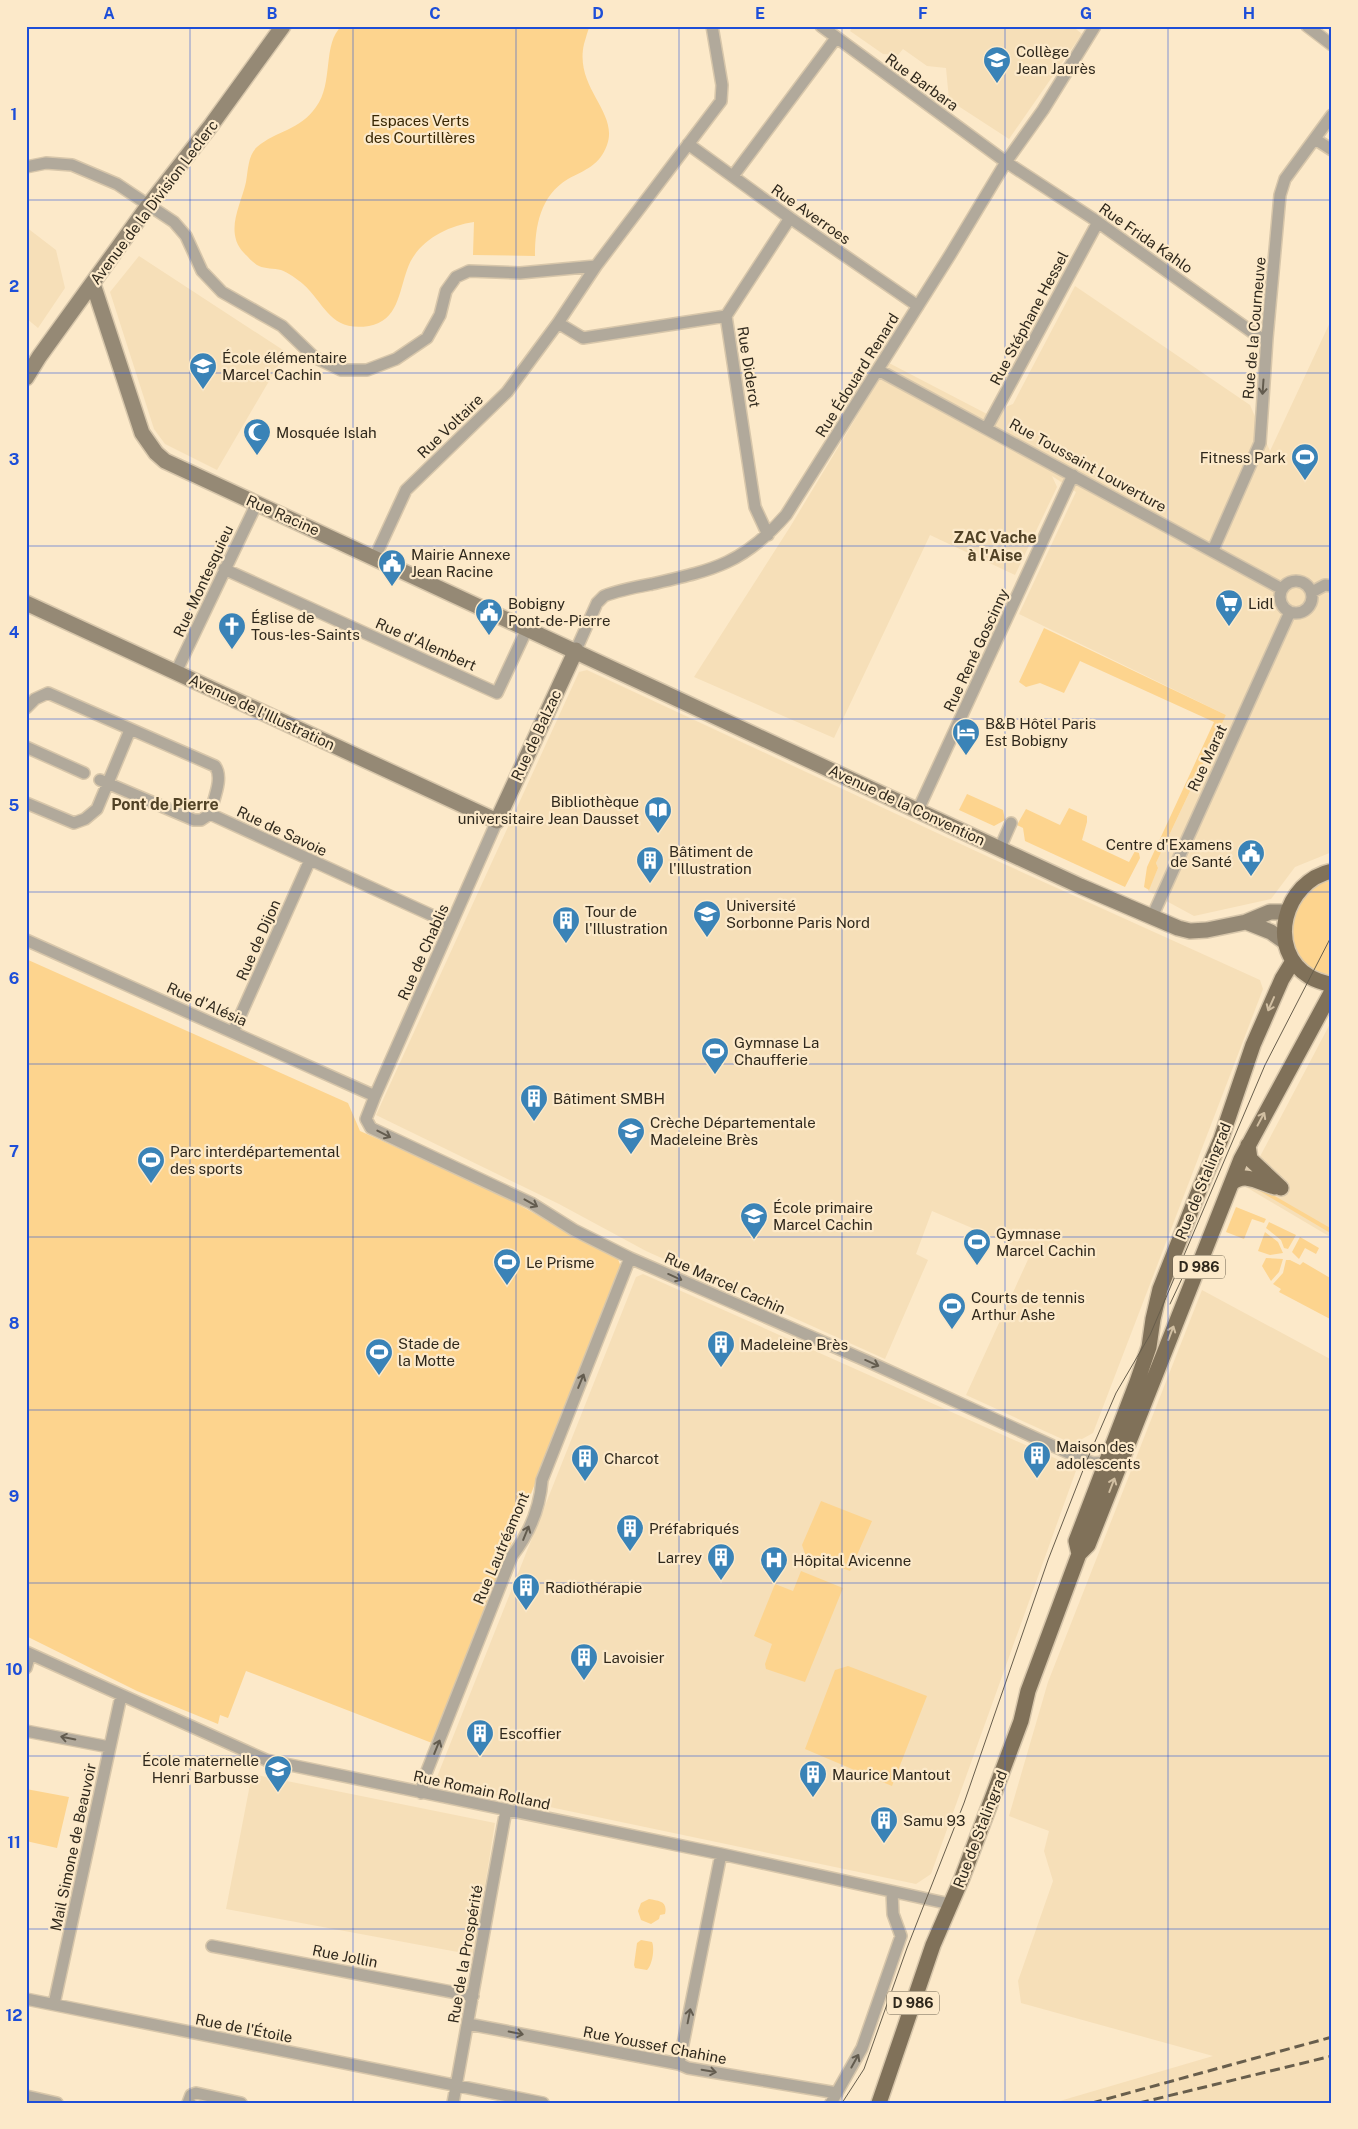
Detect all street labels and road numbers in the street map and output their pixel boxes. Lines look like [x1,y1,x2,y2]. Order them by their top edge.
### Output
street label: Rue Barbara [882,50,962,114]
street label: Avenue de la Division Leclerc [87,117,221,287]
street label: Rue Averroes [768,180,854,248]
street label: Rue Frida Kahlo [1096,200,1196,276]
street label: Rue Stéphane Hessel [986,248,1072,388]
street label: Rue de la Courneuve [1239,256,1269,400]
street label: Rue Édouard Renard [812,310,902,440]
street label: Rue Diderot [734,325,764,409]
street label: Rue Voltaire [414,391,486,461]
street label: Rue Toussaint Louverture [1007,415,1169,515]
street label: Rue Racine [244,491,322,539]
street label: Rue Montesquieu [170,523,236,639]
street label: Rue René Goscinny [940,586,1012,714]
street label: Rue d'Alembert [373,614,479,674]
street label: Avenue de l'Illustration [187,671,337,753]
street label: Rue de Balzac [508,687,564,783]
street label: Rue Marat [1184,722,1230,794]
street label: Avenue de la Convention [826,761,988,849]
street label: Rue de Savoie [234,803,330,859]
street label: Rue de Dijon [233,897,283,983]
street label: Rue de Chablis [394,901,452,1003]
street label: Rue d'Alésia [164,979,250,1029]
street label: Rue de Stalingrad [1172,1120,1234,1242]
street label: Rue Marcel Cachin [662,1249,788,1317]
road number: D 986 [1173,1256,1225,1278]
street label: Rue Lautréamont [470,1489,532,1607]
street label: Mail Simone de Beauvoir [47,1761,99,1933]
street label: Rue Romain Rolland [412,1767,552,1813]
street label: Rue de Stalingrad [950,1768,1010,1890]
street label: Rue de la Prospérité [444,1883,486,2025]
street label: Rue Jollin [311,1941,379,1971]
road number: D 986 [887,1992,939,2015]
street label: Rue de l'Étoile [194,2010,294,2046]
street label: Rue Youssef Chahine [582,2023,728,2067]

